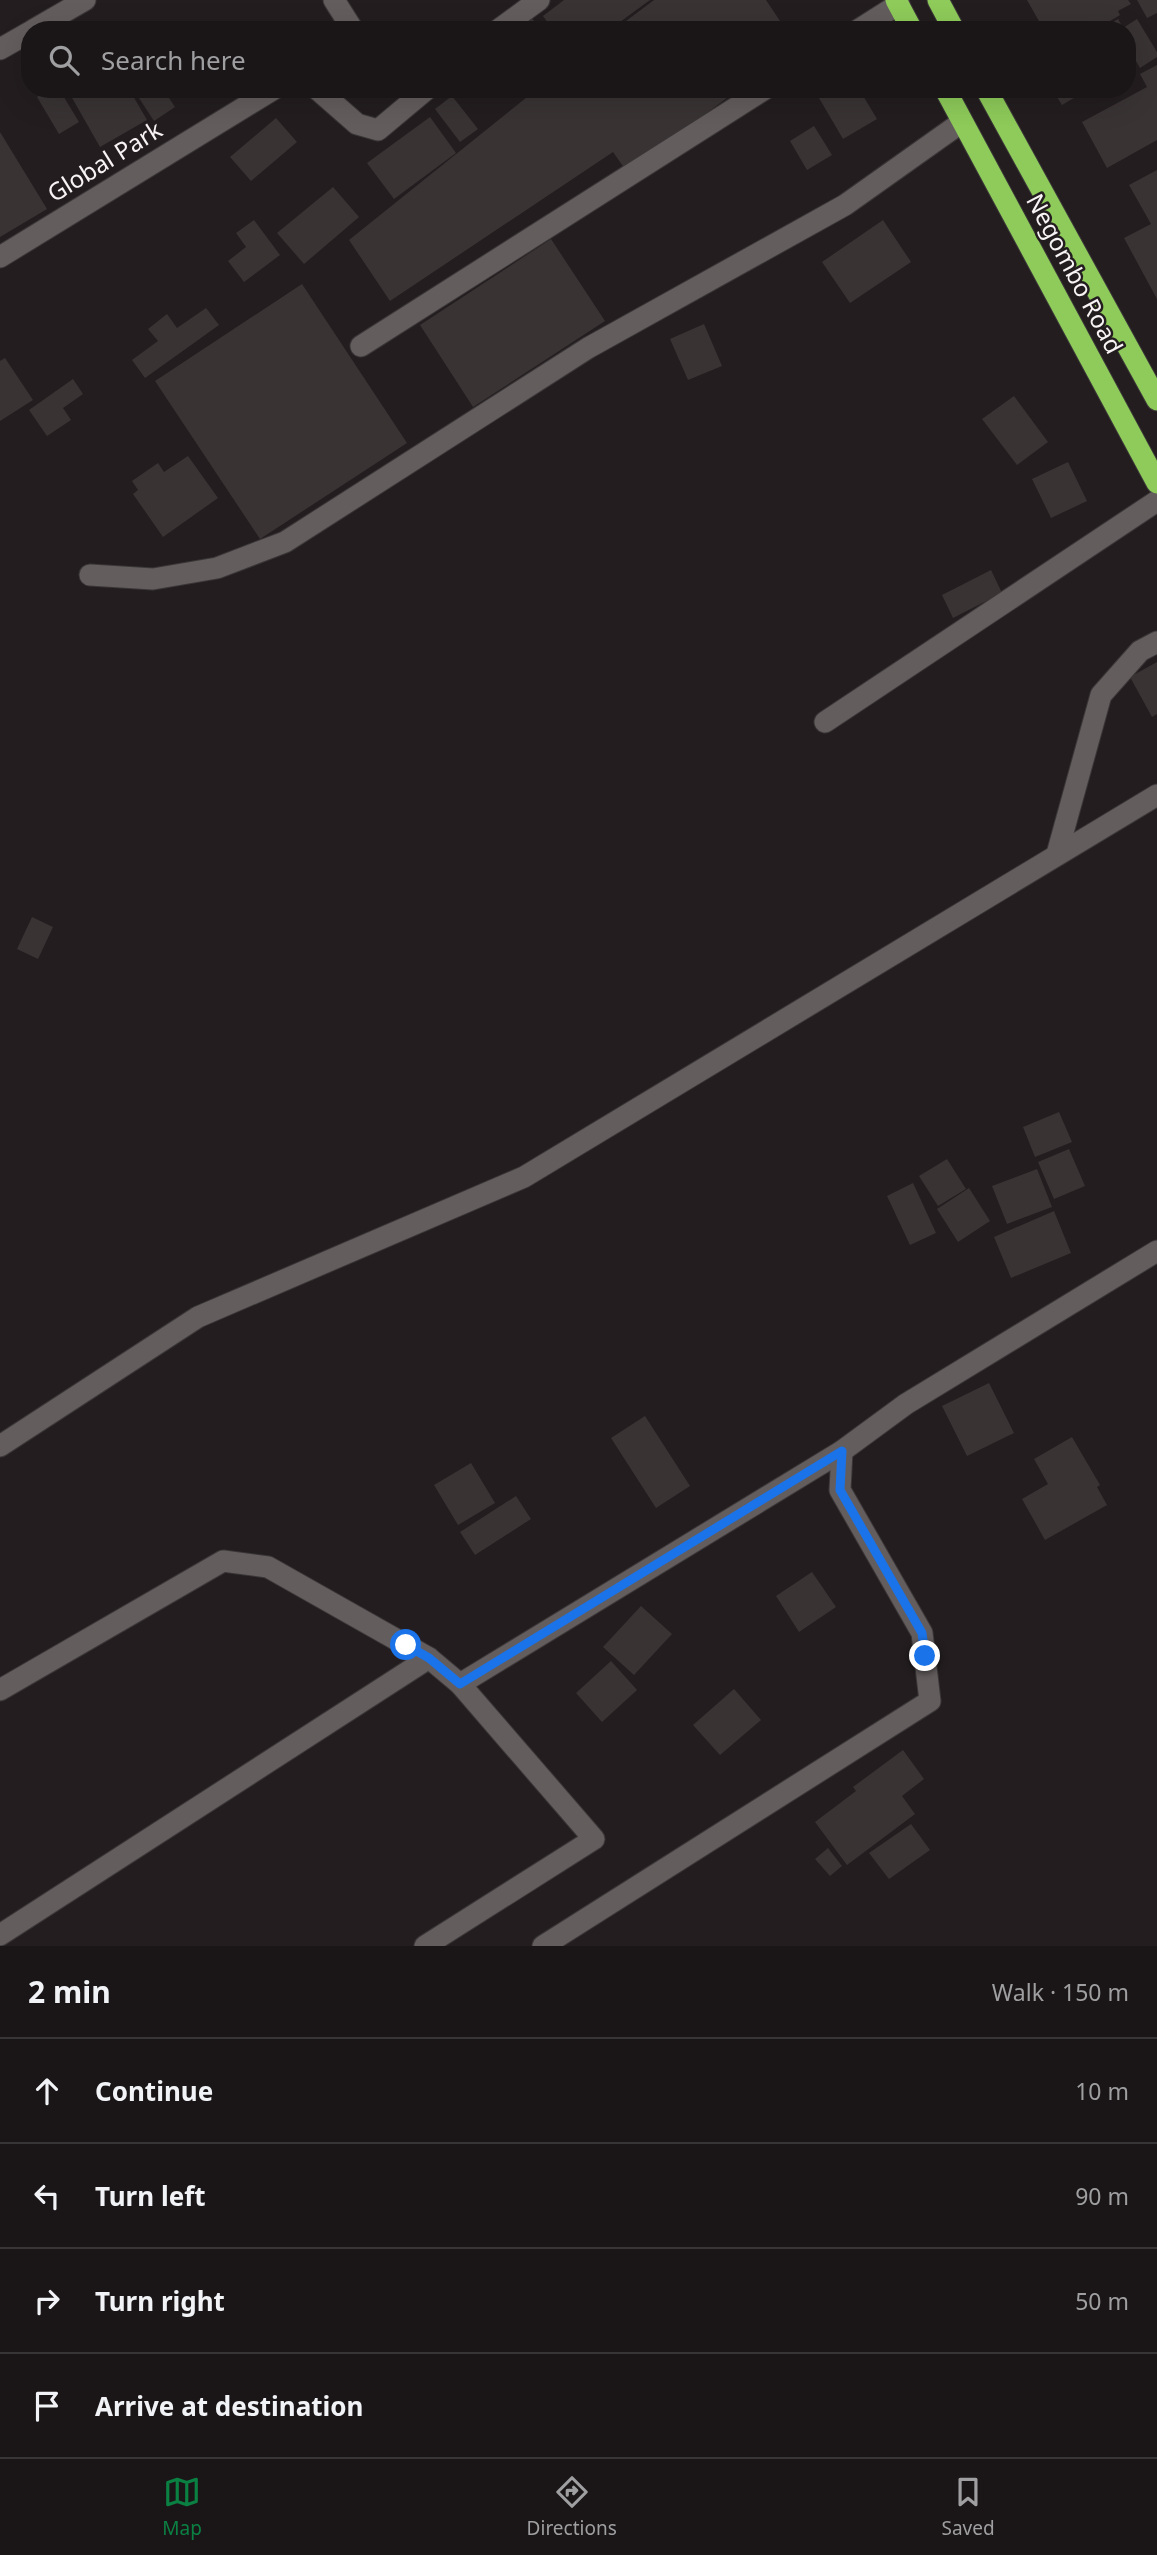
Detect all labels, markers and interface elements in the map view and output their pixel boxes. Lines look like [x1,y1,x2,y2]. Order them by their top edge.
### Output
search box [21,21,1136,98]
icon: search [45,41,83,79]
text: Search here [101,42,246,78]
street label: Global Park [41,112,168,209]
street label: Negombo Road [1019,188,1131,359]
route start [390,1629,421,1660]
route end [909,1640,940,1671]
text: 2 min [28,1971,111,2012]
text: Walk · 150 m [992,1976,1129,2008]
icon: ahead [28,2072,66,2110]
text: Continue [95,2073,213,2109]
text: 10 m [1075,2075,1129,2107]
icon: left [28,2177,66,2215]
text: Turn left [95,2178,206,2214]
text: 90 m [1075,2180,1129,2212]
icon: right [28,2282,66,2320]
text: Turn right [95,2283,225,2319]
text: 50 m [1075,2285,1129,2317]
icon: arrive [28,2387,66,2425]
text: Arrive at destination [95,2388,364,2424]
tab: Map [162,2473,202,2541]
tab: Directions [527,2473,617,2541]
tab: Saved [941,2473,995,2541]

